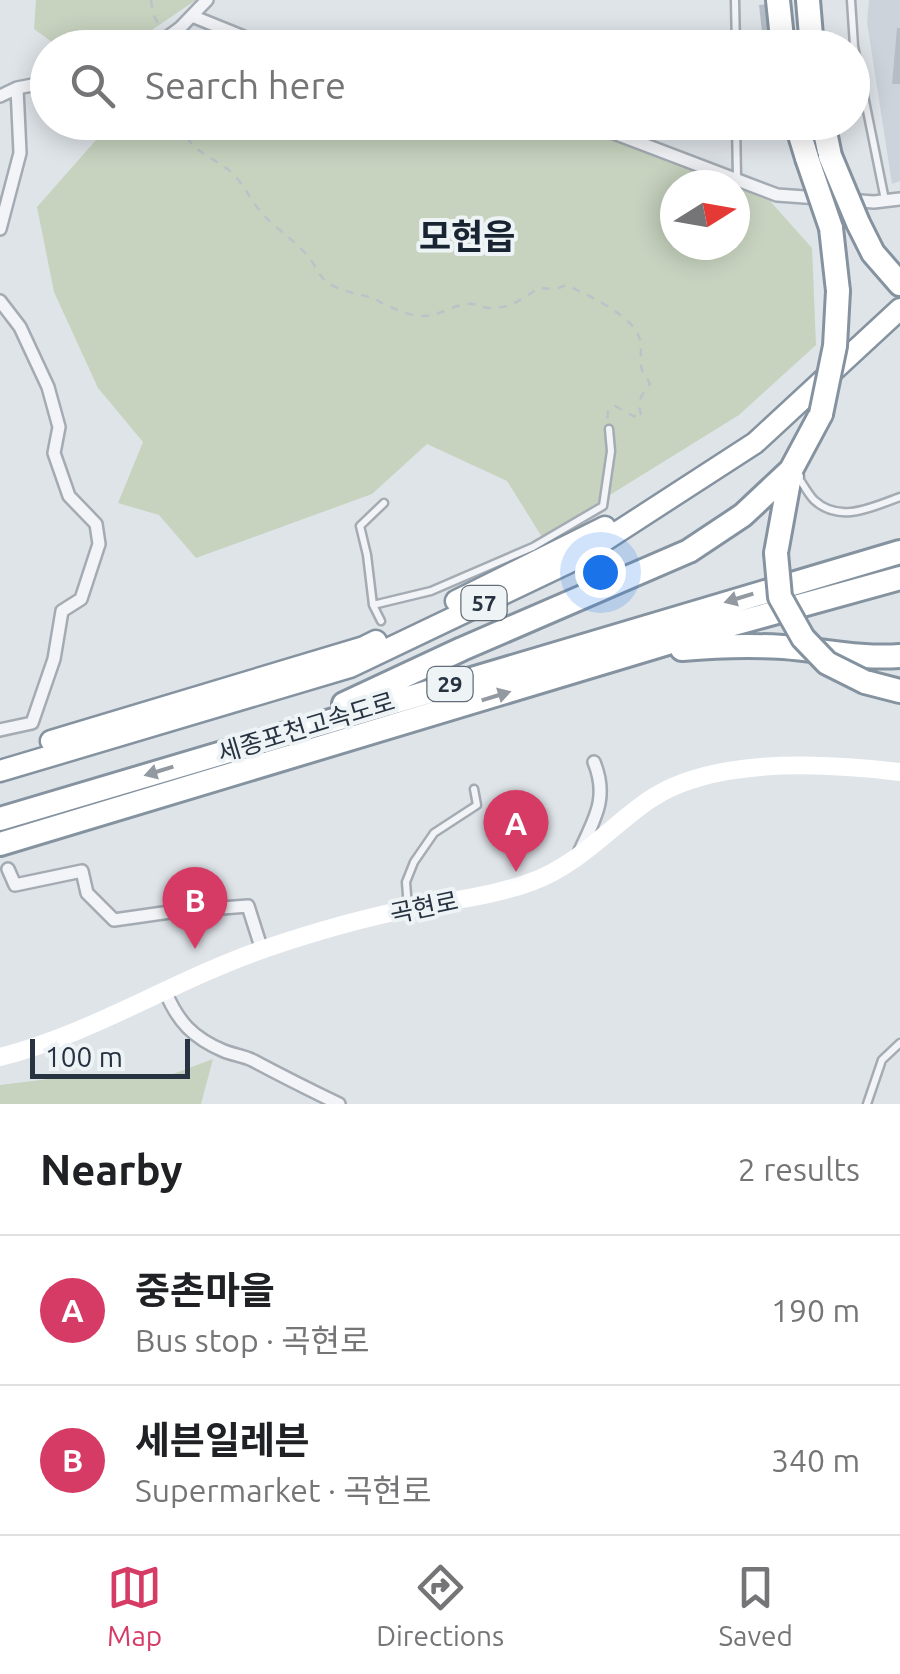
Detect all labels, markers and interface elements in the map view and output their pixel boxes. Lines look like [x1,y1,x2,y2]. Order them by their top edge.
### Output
search box [30,30,870,140]
icon: search [65,58,120,113]
text: Search here [145,64,346,106]
north arrow [660,170,750,260]
district label: 모현읍 [419,216,515,256]
your location [575,547,626,598]
road number: 57 [462,586,506,620]
one-way arrow [723,591,754,606]
road number: 29 [428,667,472,701]
street label: 세종포천고속도로 [214,687,398,767]
one-way arrow [481,688,512,703]
one-way arrow [144,764,174,779]
pin: A [484,790,548,872]
pin: B [162,866,228,949]
street label: 곡현로 [387,886,461,928]
scale bar [30,1034,190,1078]
text: 100 m [45,1041,123,1072]
text: Nearby [40,1146,183,1193]
text: 2 results [738,1151,860,1187]
text: 중촌마을 [135,1269,275,1311]
text: A [61,1292,84,1328]
text: 190 m [771,1292,860,1328]
text: Bus stop · 곡현로 [135,1322,370,1358]
text: 세븐일레븐 [135,1419,310,1461]
text: B [62,1442,83,1478]
text: 340 m [771,1442,860,1478]
text: Supermarket · 곡현로 [135,1472,431,1508]
tab: Map [107,1560,162,1651]
tab: Directions [376,1560,504,1651]
tab: Saved [718,1560,793,1651]

